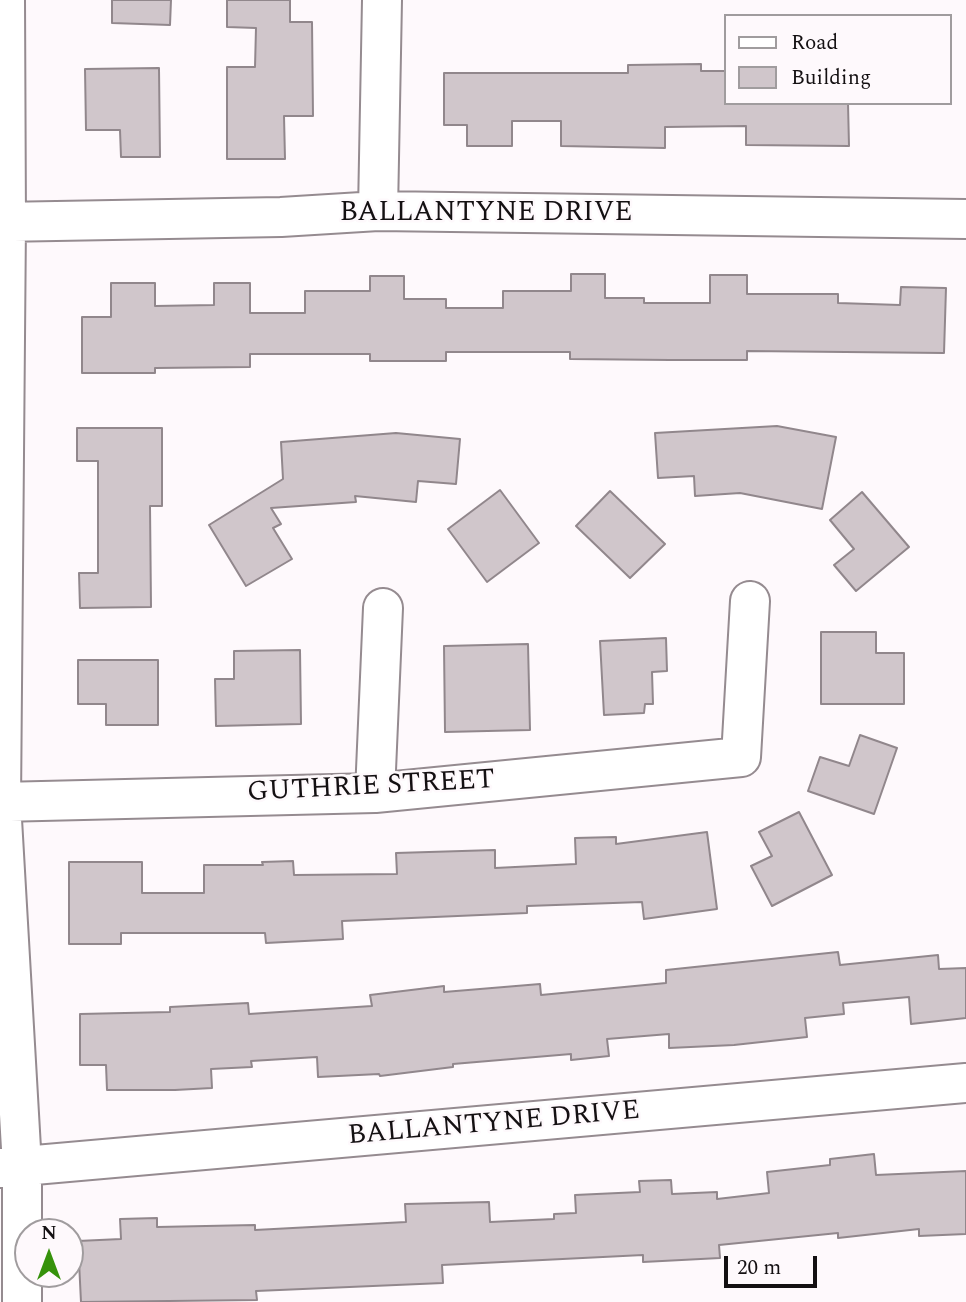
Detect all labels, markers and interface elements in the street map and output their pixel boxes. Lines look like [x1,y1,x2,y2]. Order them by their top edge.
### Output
legend [724,14,952,105]
text: Road [791,27,838,59]
text: Building [791,62,871,94]
street label: BALLANTYNE DRIVE [339,198,633,232]
street label: GUTHRIE STREET [246,765,496,811]
street label: BALLANTYNE DRIVE [346,1095,642,1155]
north arrow [14,1218,84,1288]
text: N [41,1219,57,1248]
scale bar [728,1242,821,1286]
text: 20 m [737,1252,781,1284]

